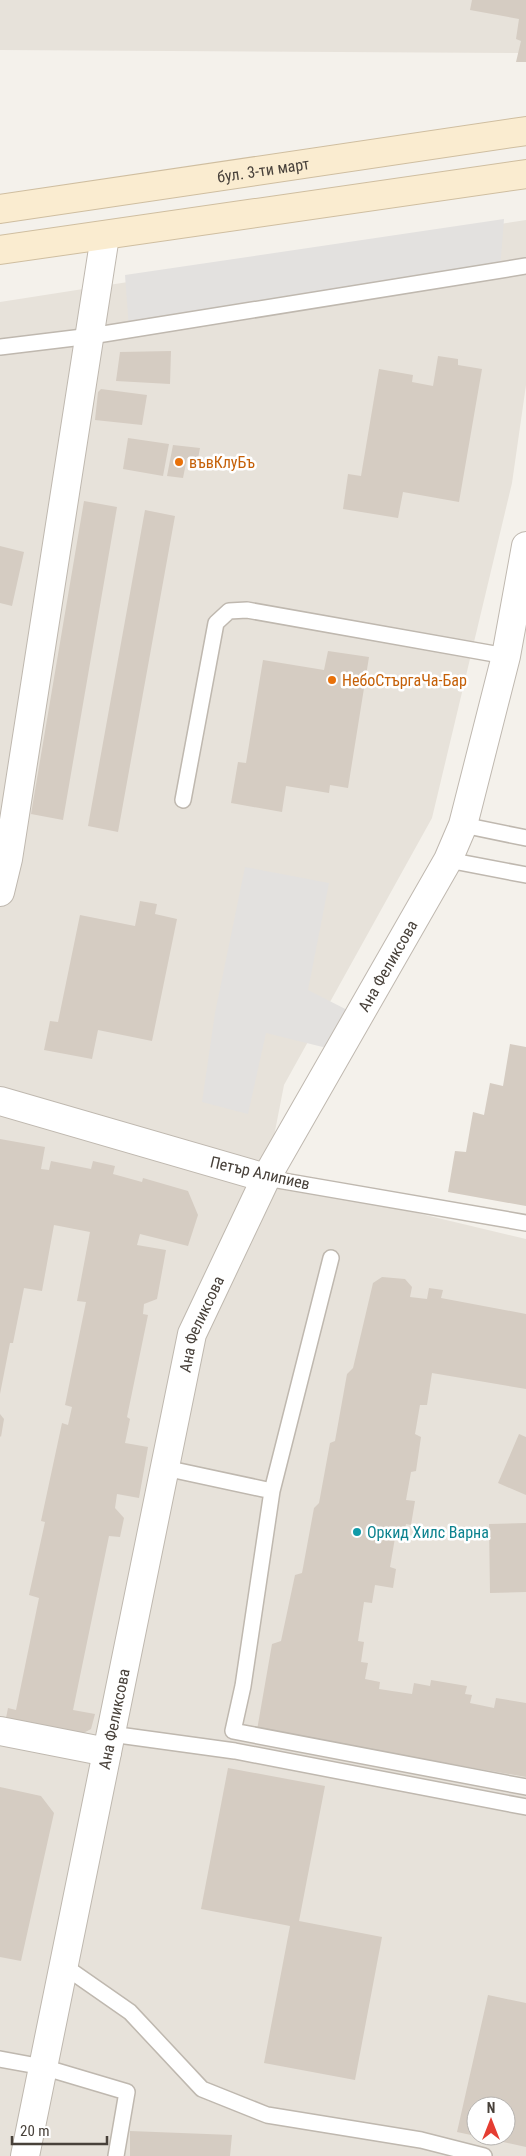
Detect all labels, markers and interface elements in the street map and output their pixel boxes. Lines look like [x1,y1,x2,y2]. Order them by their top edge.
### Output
street label: бул. 3-ти март [216,154,311,186]
place label: въвКлуБъ [189,453,255,472]
marker: въвКлуБъ [173,456,185,468]
place label: НебоСтъргаЧа-Бар [342,671,467,690]
marker: НебоСтъргаЧа-Бар [326,674,338,686]
street label: Ана Феликсова [354,917,421,1015]
street label: Петър Алипиев [208,1152,312,1194]
street label: Ана Феликсова [175,1273,228,1374]
place label: Оркид Хилс Варна [367,1523,489,1542]
marker: Оркид Хилс Варна [351,1526,363,1538]
street label: Ана Феликсова [94,1667,133,1771]
north arrow [466,2096,516,2146]
text: N [487,2100,495,2116]
scale bar [12,2114,108,2146]
text: 20 m [20,2122,50,2140]

